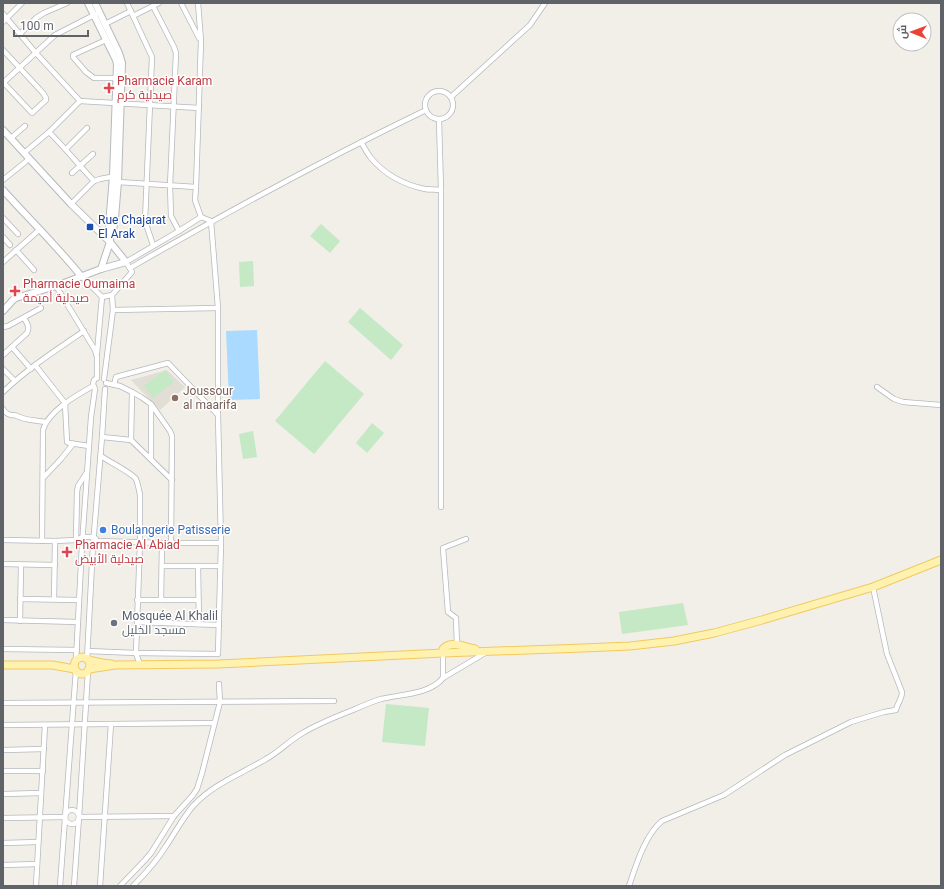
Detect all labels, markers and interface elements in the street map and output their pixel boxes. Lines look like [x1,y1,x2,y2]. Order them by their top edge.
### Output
scale bar [14,12,88,38]
north arrow [892,12,932,52]
text: 100 m [20,19,54,33]
text: ش [896,25,909,39]
place label: Pharmacie Karam صيدلية كرم [117,74,212,103]
marker: Pharmacie Karam صيدلية كرم [104,83,114,93]
place label: Rue Chajarat El Arak [98,213,166,241]
marker: Rue Chajarat El Arak [85,222,95,232]
place label: Pharmacie Oumaima صيدلية أميمة [23,277,135,305]
marker: Pharmacie Oumaima صيدلية أميمة [10,286,20,296]
place label: Joussour al maarifa [183,384,237,412]
marker: Joussour al maarifa [170,393,180,403]
place label: Boulangerie Patisserie [111,523,230,537]
marker: Boulangerie Patisserie [98,525,108,535]
place label: Pharmacie Al Abiad صيدلية الأبيض [75,538,180,566]
marker: Pharmacie Al Abiad صيدلية الأبيض [62,547,72,557]
place label: Mosquée Al Khalil مسجد الخليل [122,609,218,637]
marker: Mosquée Al Khalil مسجد الخليل [109,618,119,628]

